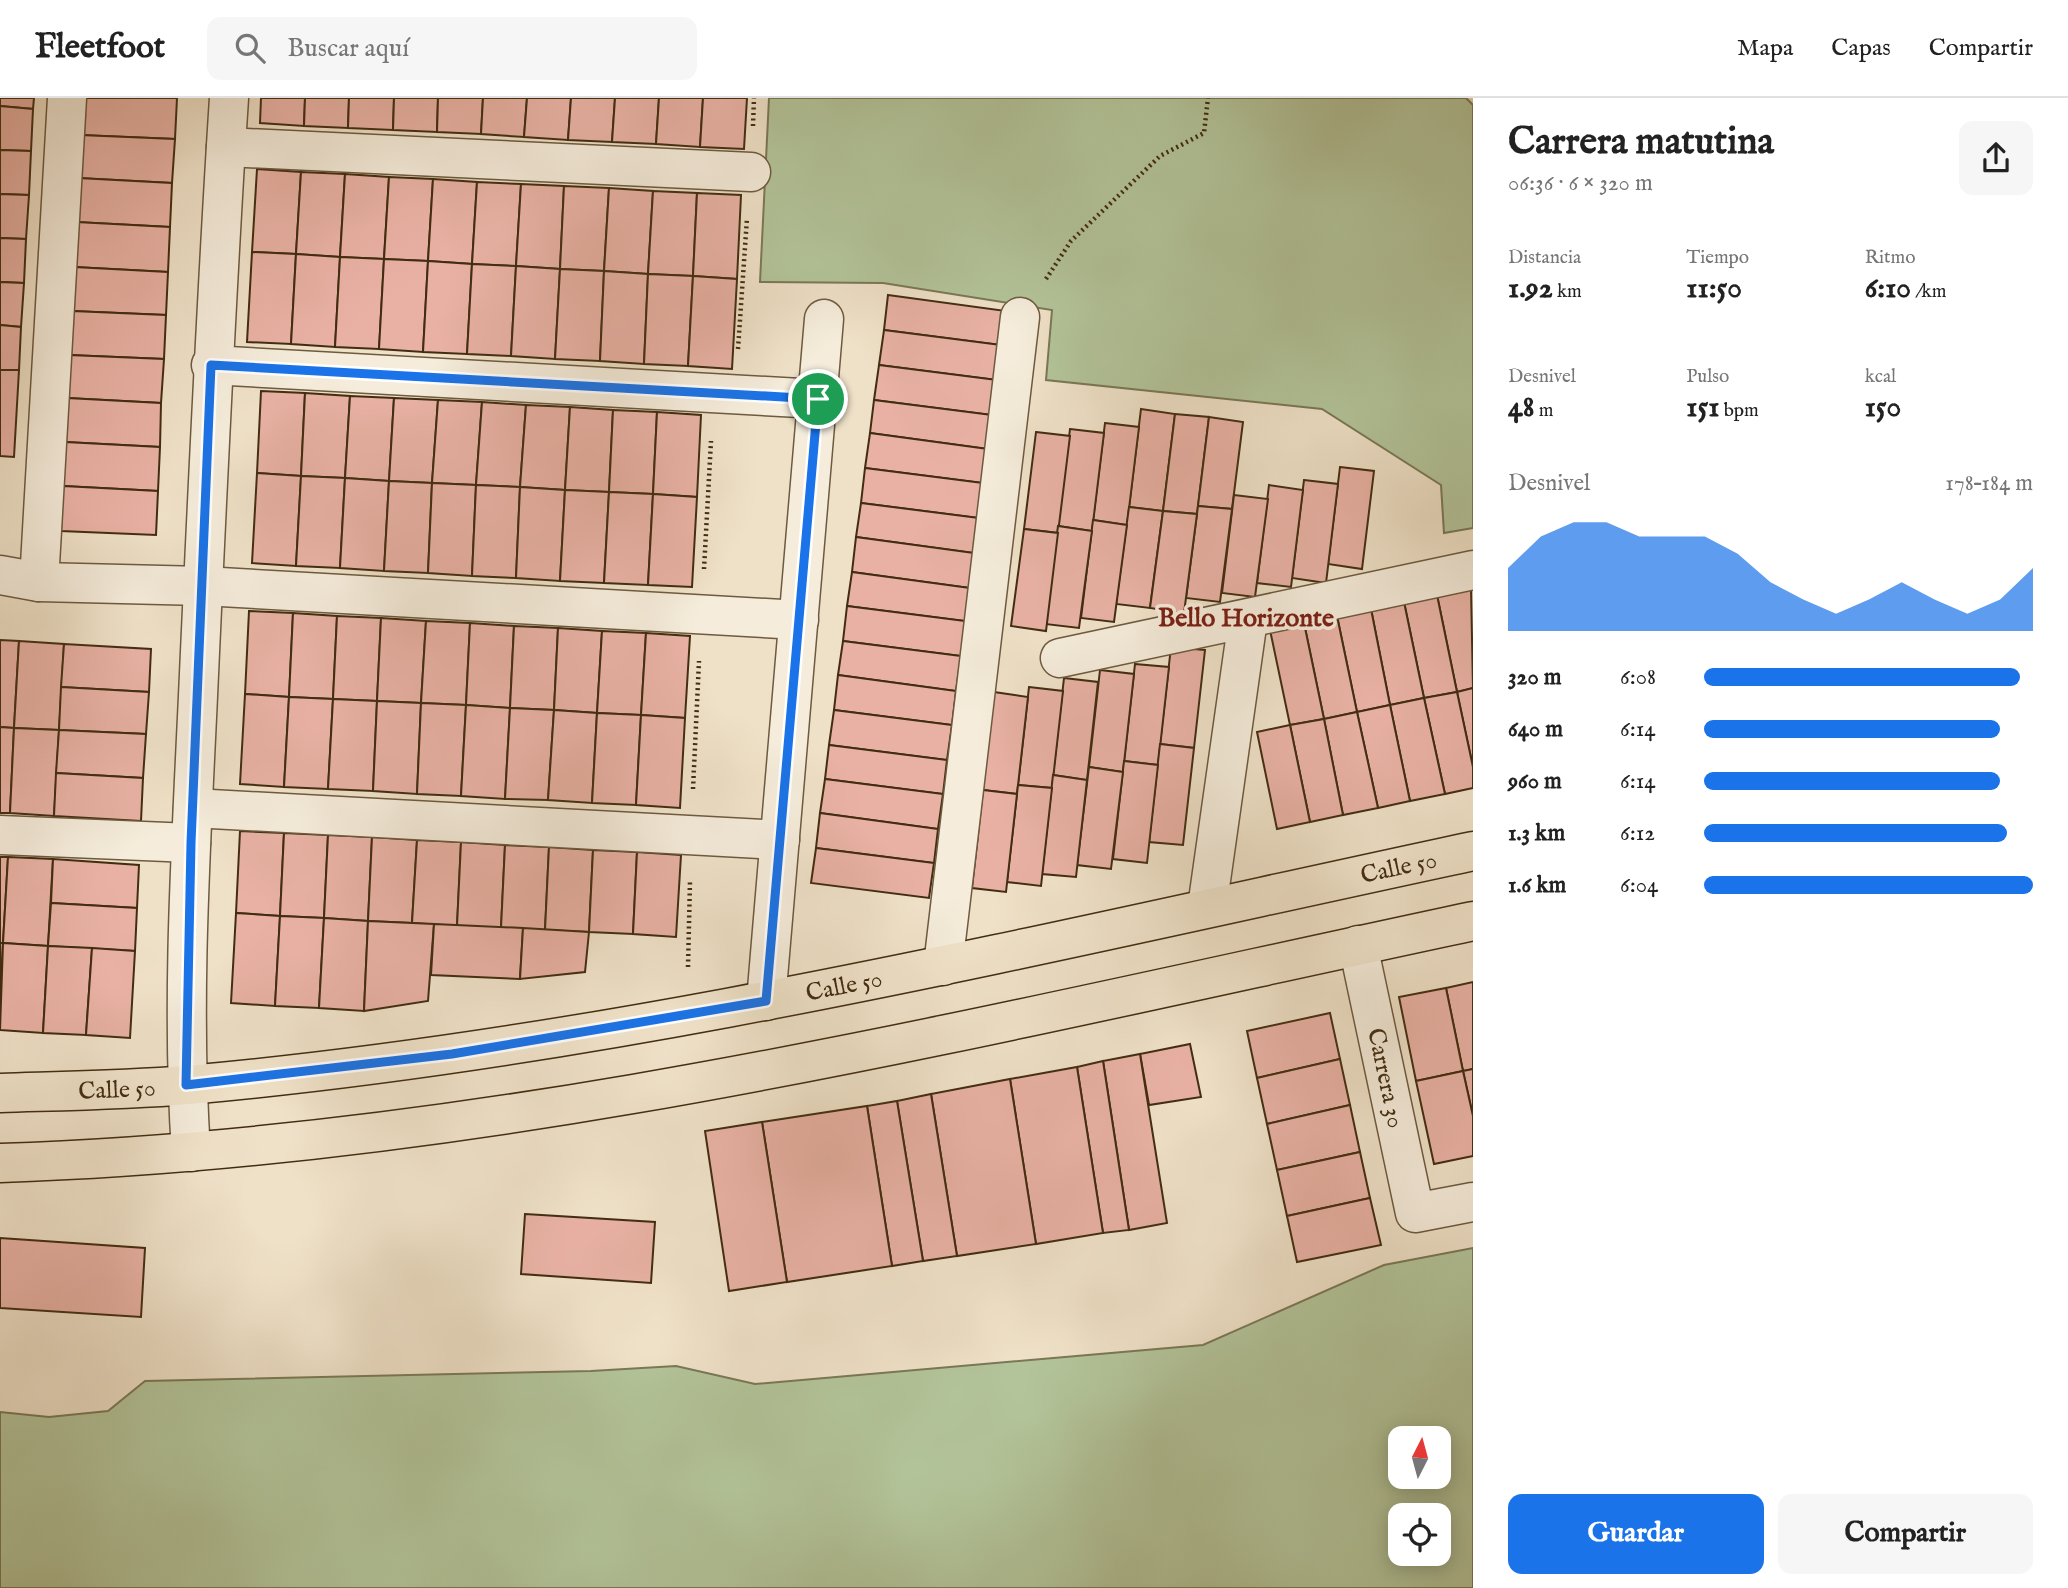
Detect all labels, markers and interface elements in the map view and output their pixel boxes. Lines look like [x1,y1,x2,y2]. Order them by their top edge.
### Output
search box [207,17,697,80]
text: Fleetfoot [35,27,165,69]
icon: search [231,29,269,67]
text: Buscar aquí [287,32,409,65]
text: Mapa [1737,33,1793,64]
text: Capas [1831,33,1891,64]
text: Compartir [1929,33,2033,64]
text: Carrera matutina [1508,119,1774,167]
button: share [1959,121,2033,195]
text: 06:36 · 6 × 320 m [1508,169,1653,198]
text: Distancia [1508,246,1581,270]
text: Tiempo [1686,246,1749,270]
text: Ritmo [1865,246,1915,270]
text: 1.92 [1508,270,1553,308]
text: 11:50 [1686,270,1742,308]
text: 6:10 [1865,270,1911,308]
text: km [1553,280,1582,304]
text: /km [1911,280,1946,304]
text: Desnivel [1508,365,1576,389]
text: Pulso [1686,365,1729,389]
text: kcal [1865,365,1896,389]
pin [788,369,848,429]
icon: arrive [799,380,837,418]
text: 48 [1508,389,1534,427]
text: 151 [1686,389,1720,427]
text: 150 [1865,389,1901,427]
text: m [1534,399,1553,423]
text: bpm [1720,399,1759,423]
text: Desnivel [1508,469,1590,498]
text: 178–184 m [1945,469,2033,498]
district label: Bello Horizonte [1158,602,1334,635]
text: 320 m [1508,663,1561,692]
text: 6:08 [1620,663,1656,692]
text: 640 m [1508,715,1563,744]
text: 6:14 [1620,715,1656,744]
text: 960 m [1508,767,1562,796]
text: 6:14 [1620,767,1656,796]
text: 1.3 km [1508,819,1565,848]
text: 6:12 [1620,819,1655,848]
street label: Calle 50 [1358,845,1440,892]
text: 1.6 km [1508,871,1566,900]
text: 6:04 [1620,871,1658,900]
street label: Calle 50 [803,964,885,1010]
street label: Carrera 30 [1359,1026,1411,1131]
street label: Calle 50 [78,1073,157,1108]
north arrow [1388,1426,1451,1489]
map controls [1388,1426,1451,1566]
button: Guardar [1508,1494,1764,1574]
button: Compartir [1778,1494,2033,1574]
button: locate [1388,1503,1451,1566]

